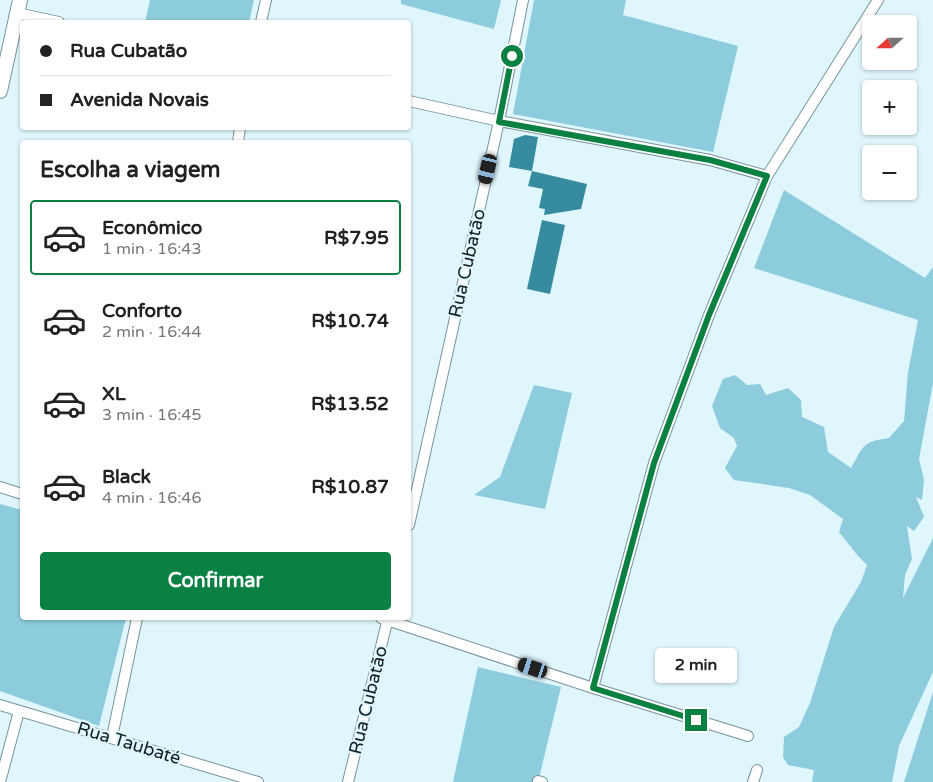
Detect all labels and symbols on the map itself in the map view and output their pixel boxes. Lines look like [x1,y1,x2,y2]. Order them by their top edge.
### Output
north arrow [862,15,918,70]
route start [501,45,523,67]
car [477,153,498,185]
street label: Rua Cubatão [444,206,490,320]
street label: Rua Cubatão [344,643,392,757]
callout: 2 min [655,648,737,682]
car [516,656,549,680]
route end [685,709,707,731]
street label: Rua Taubaté [74,717,184,769]

